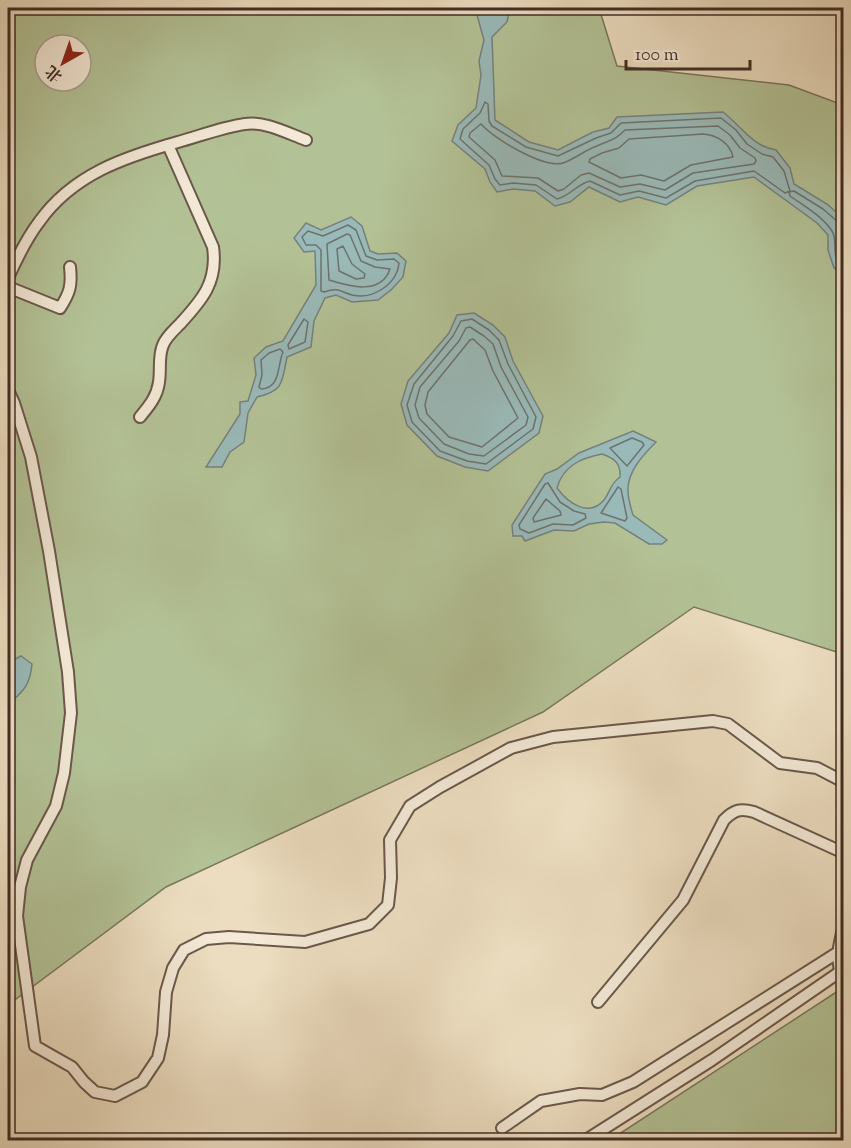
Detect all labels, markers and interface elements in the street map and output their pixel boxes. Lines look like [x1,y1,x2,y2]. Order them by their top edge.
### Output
north arrow [33,33,93,93]
scale bar [626,33,750,71]
text: 100 m [635,43,679,69]
text: 北 [41,59,68,87]

